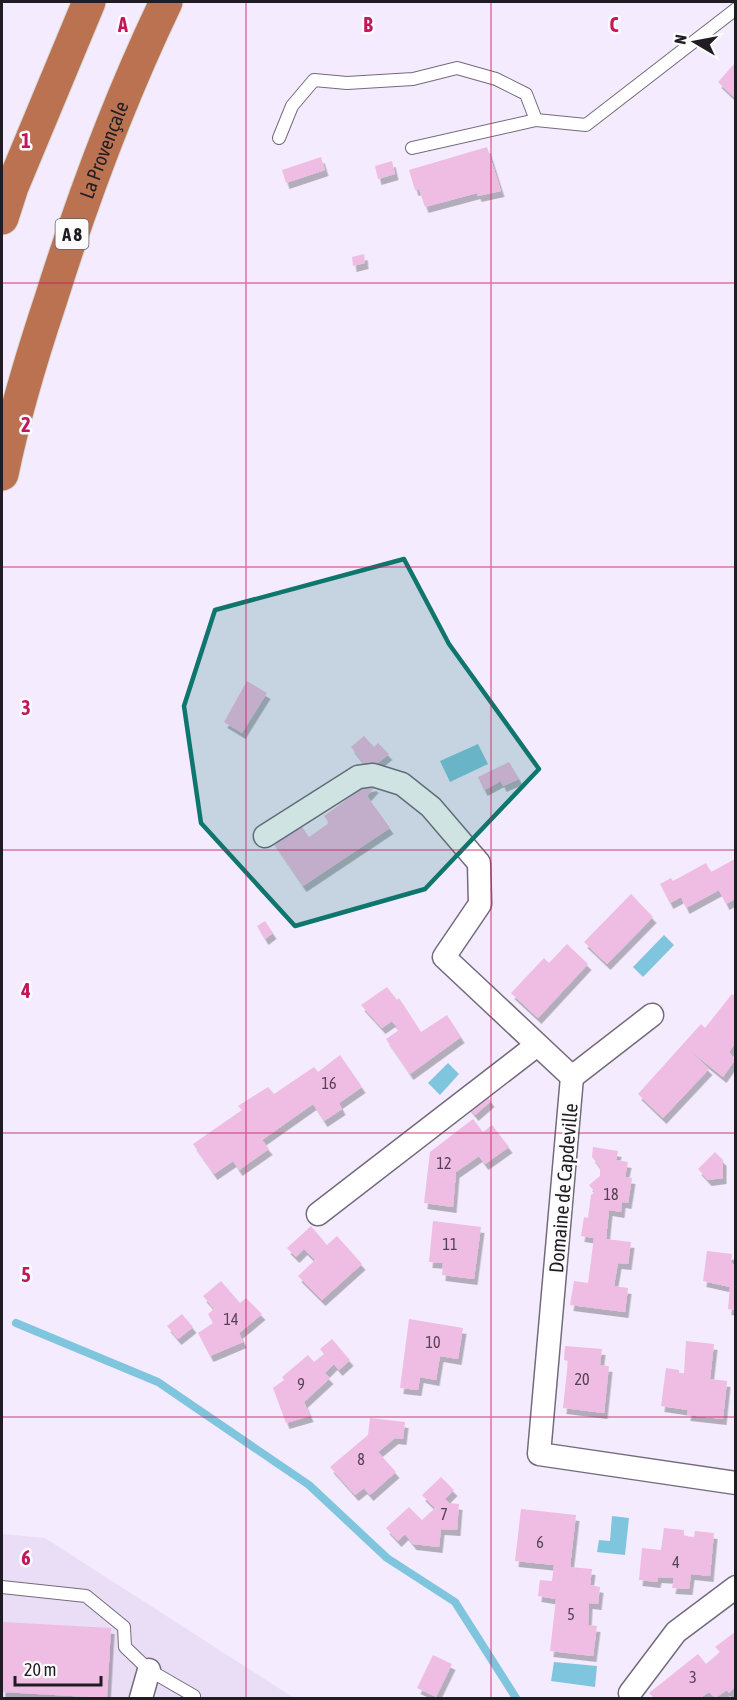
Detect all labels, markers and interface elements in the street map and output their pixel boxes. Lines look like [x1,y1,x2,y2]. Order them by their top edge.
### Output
north arrow [665,12,725,72]
text: A [117,13,128,36]
text: B [363,13,373,36]
text: C [610,13,619,36]
text: N [671,33,690,46]
street label: La Provençale [74,98,132,201]
text: 1 [21,129,31,152]
road number: A 8 [56,219,88,249]
text: 2 [21,413,31,436]
text: 3 [21,696,31,719]
text: 4 [20,979,31,1002]
house number: 16 [321,1074,337,1092]
street label: Domaine de Capdeville [544,1102,582,1274]
house number: 12 [436,1154,452,1172]
house number: 18 [603,1185,619,1203]
house number: 11 [442,1235,458,1253]
text: 5 [21,1263,31,1286]
house number: 14 [223,1310,239,1328]
house number: 10 [425,1333,441,1351]
house number: 20 [574,1370,590,1388]
house number: 9 [297,1375,305,1393]
house number: 8 [357,1450,365,1468]
house number: 7 [440,1505,448,1523]
house number: 6 [536,1533,544,1551]
text: 6 [21,1546,31,1569]
house number: 4 [672,1553,680,1571]
house number: 5 [567,1605,575,1623]
scale bar [15,1649,100,1687]
text: 20 m [24,1659,56,1680]
house number: 3 [689,1668,697,1686]

